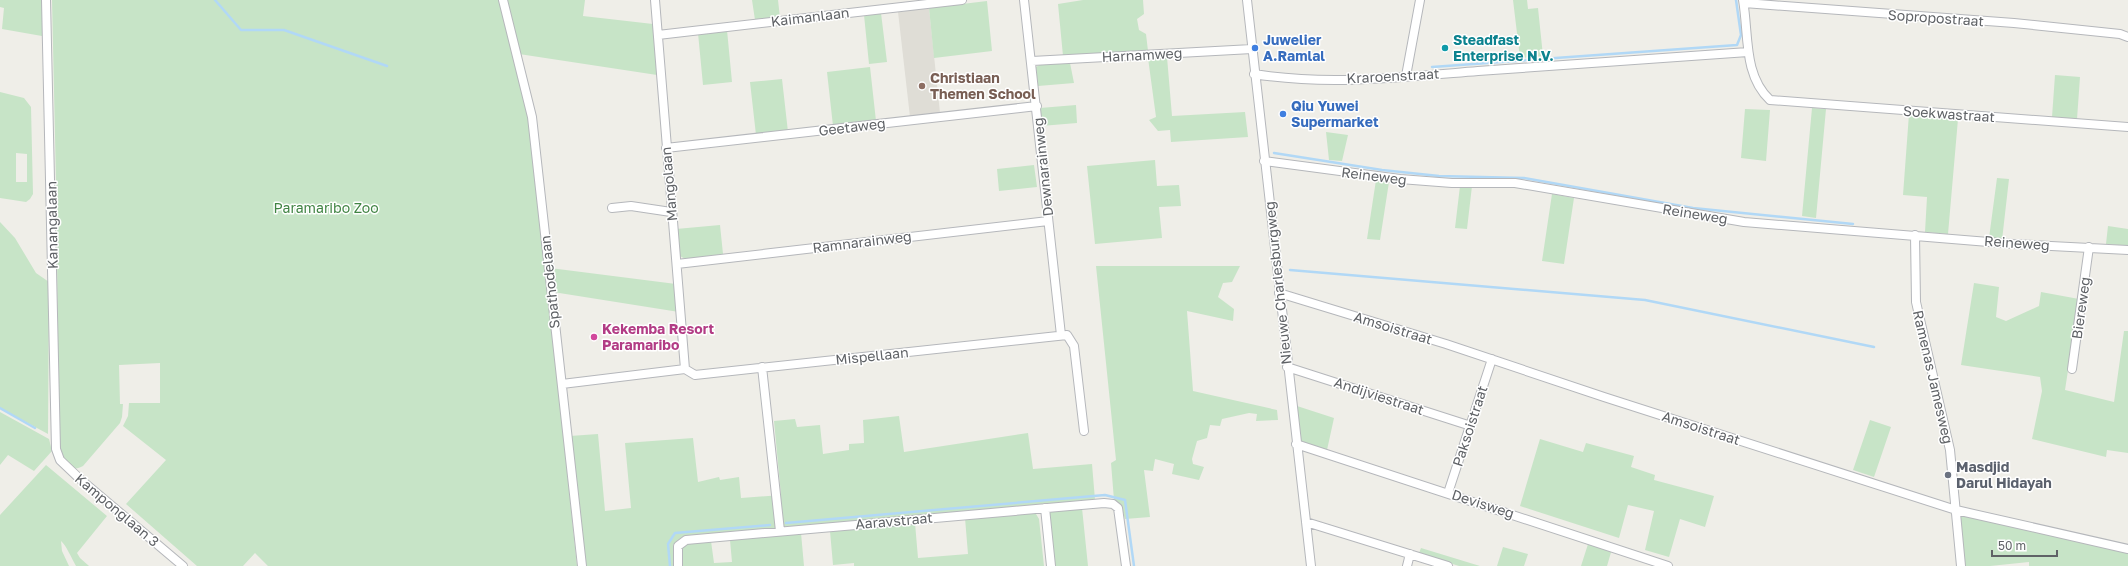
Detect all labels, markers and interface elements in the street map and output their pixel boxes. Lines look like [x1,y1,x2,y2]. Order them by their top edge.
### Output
street label: Kaimanlaan [770,3,850,30]
street label: Sopropostraat [1887,6,1985,29]
place label: Juwelier A.Ramlal [1263,31,1325,64]
place label: Steadfast Enterprise N.V. [1453,31,1554,64]
marker: Juwelier A.Ramlal [1250,43,1260,53]
marker: Steadfast Enterprise N.V. [1440,43,1450,53]
street label: Harnamweg [1101,44,1183,65]
street label: Kraroenstraat [1346,65,1440,86]
place label: Christiaan Themen School [930,69,1036,102]
marker: Christiaan Themen School [917,81,927,91]
place label: Qiu Yuwei Supermarket [1291,97,1379,130]
street label: Soekwastraat [1902,102,1996,125]
marker: Qiu Yuwei Supermarket [1278,109,1288,119]
street label: Geetaweg [817,114,886,139]
street label: Dewnarainweg [1029,117,1056,217]
street label: Mangolaan [657,146,680,222]
street label: Reineweg [1340,163,1408,188]
street label: Kanangalaan [42,181,61,269]
park label: Paramaribo Zoo [273,199,379,216]
street label: Reineweg [1661,200,1729,227]
street label: Nieuwe Charlesburgweg [1260,201,1295,366]
street label: Ramnarainweg [811,227,912,256]
street label: Reineweg [1984,232,2050,253]
street label: Spathodelaan [536,235,563,329]
street label: Biereweg [2068,276,2093,340]
street label: Amsoistraat [1352,308,1434,347]
street label: Ramenas Jamesweg [1910,308,1957,445]
place label: Kekemba Resort Paramaribo [602,320,714,353]
marker: Kekemba Resort Paramaribo [589,332,599,342]
street label: Mispellaan [835,343,909,368]
street label: Andijviestraat [1332,373,1426,418]
street label: Paksoistraat [1448,383,1491,468]
street label: Amsoistraat [1660,407,1742,448]
place label: Masdjid Darul Hidayah [1956,458,2052,491]
street label: Kamponglaan 3 [72,469,163,550]
marker: Masdjid Darul Hidayah [1943,470,1953,480]
street label: Devisweg [1450,485,1516,522]
street label: Aaravstraat [855,509,933,532]
scale bar [1992,532,2057,558]
text: 50 m [1998,538,2026,553]

